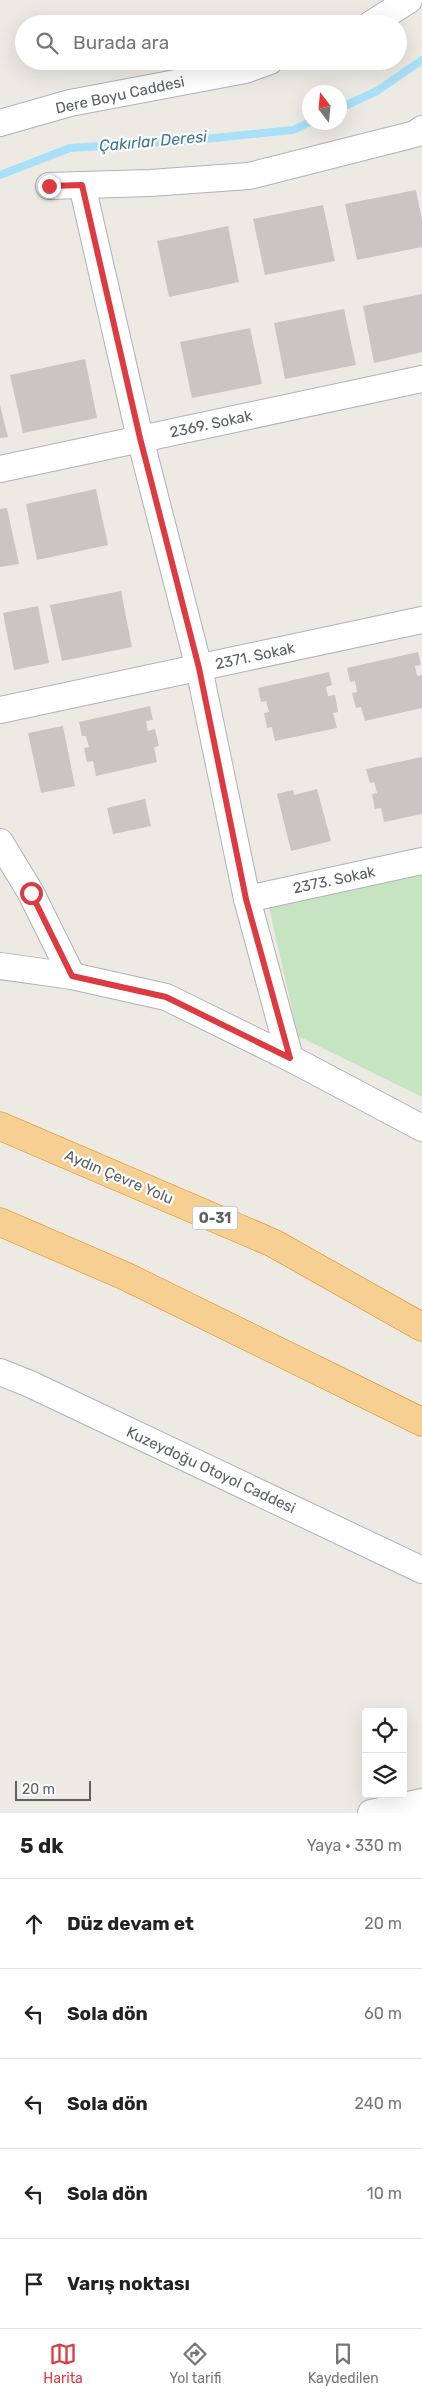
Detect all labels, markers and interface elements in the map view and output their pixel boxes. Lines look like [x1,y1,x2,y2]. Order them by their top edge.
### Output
search box [15,15,407,70]
icon: search [33,29,61,57]
text: Burada ara [73,31,169,54]
street label: Dere Boyu Caddesi [54,73,186,117]
north arrow [302,85,347,130]
water label: Çakırlar Deresi [98,127,209,155]
route end [38,175,61,198]
street label: 2369. Sokak [168,406,254,442]
street label: 2371. Sokak [214,639,297,673]
street label: 2373. Sokak [291,862,377,897]
route start [20,882,43,905]
street label: Aydın Çevre Yolu [62,1146,176,1208]
road number: O-31 [192,1206,238,1230]
street label: Kuzeydoğu Otoyol Caddesi [124,1423,298,1517]
map controls [362,1708,407,1798]
button: locate [362,1708,407,1753]
button: layers [362,1753,407,1798]
scale bar [15,1778,91,1801]
text: 20 m [22,1781,55,1798]
text: 5 dk [20,1833,64,1858]
text: Yaya · 330 m [307,1836,402,1855]
icon: ahead [20,1910,48,1938]
text: Düz devam et [67,1912,194,1935]
text: 20 m [364,1914,402,1933]
icon: left [20,2000,48,2028]
text: Sola dön [67,2002,148,2025]
text: 60 m [364,2004,402,2023]
icon: left [20,2090,48,2118]
text: Sola dön [67,2092,148,2115]
text: 240 m [355,2094,402,2113]
icon: left [20,2180,48,2208]
text: Sola dön [67,2182,148,2205]
text: 10 m [367,2184,402,2203]
icon: arrive [20,2270,48,2298]
text: Varış noktası [67,2272,190,2295]
tab: Harita [43,2340,83,2387]
tab: Yol tarifi [169,2340,221,2387]
tab: Kaydedilen [308,2340,379,2387]

